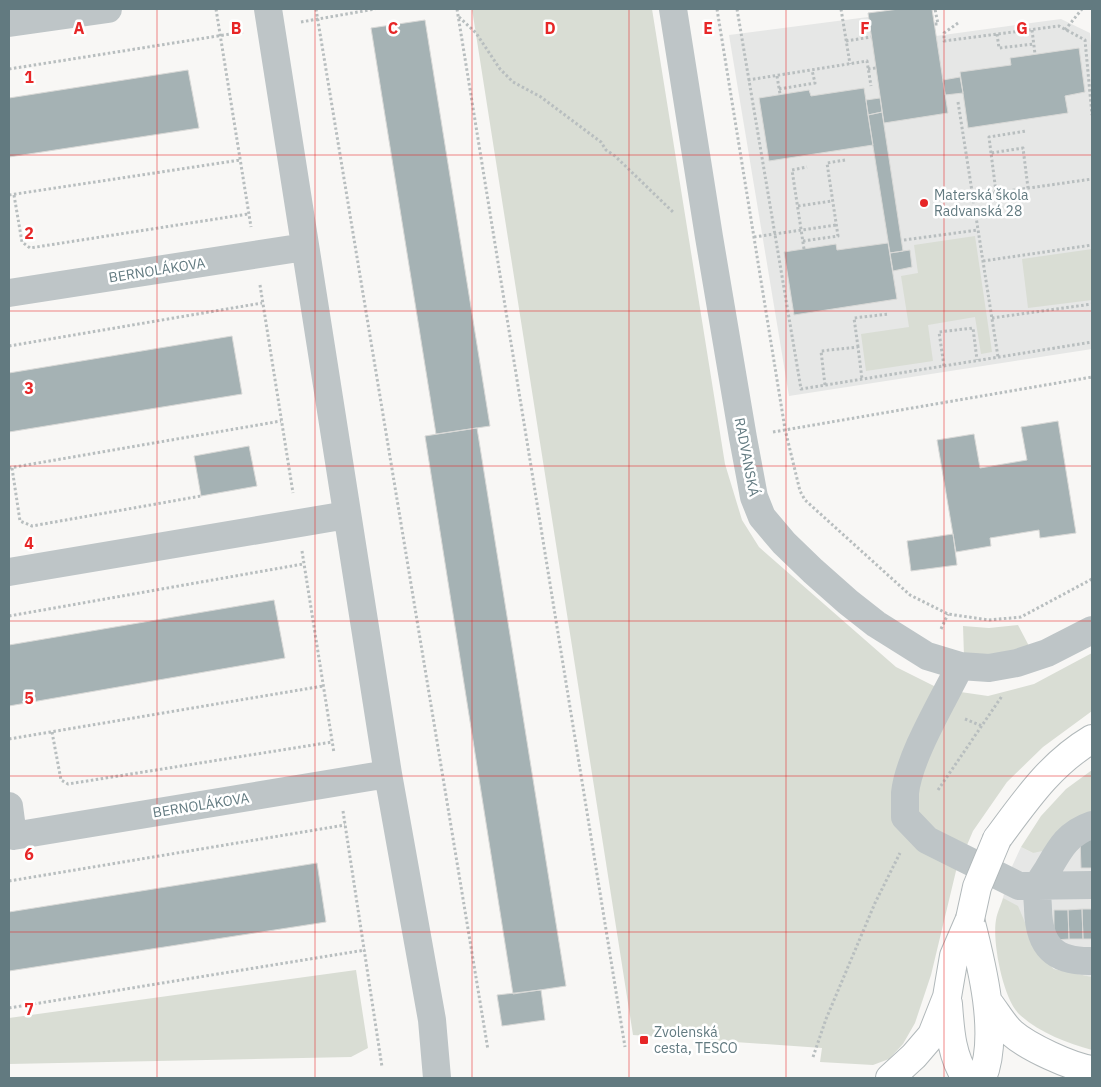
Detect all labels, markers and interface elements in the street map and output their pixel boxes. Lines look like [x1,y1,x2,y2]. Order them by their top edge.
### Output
text: A [74,18,85,38]
text: B [231,18,242,38]
text: C [388,18,398,38]
text: D [544,18,556,38]
text: E [703,18,713,38]
text: F [860,18,870,38]
text: G [1016,18,1028,38]
text: 1 [24,67,34,87]
place label: Materská škola Radvanská 28 [934,186,1029,220]
marker: Materská škola Radvanská 28 [918,197,930,209]
text: 2 [24,223,34,243]
street label: BERNOLÁKOVA [107,252,207,287]
text: 3 [24,378,34,398]
street label: RADVANSKÁ [731,416,764,498]
text: 4 [24,533,34,553]
text: 5 [24,688,34,708]
street label: BERNOLÁKOVA [151,787,251,822]
text: 6 [24,844,34,864]
text: 7 [24,999,34,1019]
place label: Zvolenská cesta, TESCO [654,1023,738,1057]
marker: Zvolenská cesta, TESCO [638,1034,650,1046]

